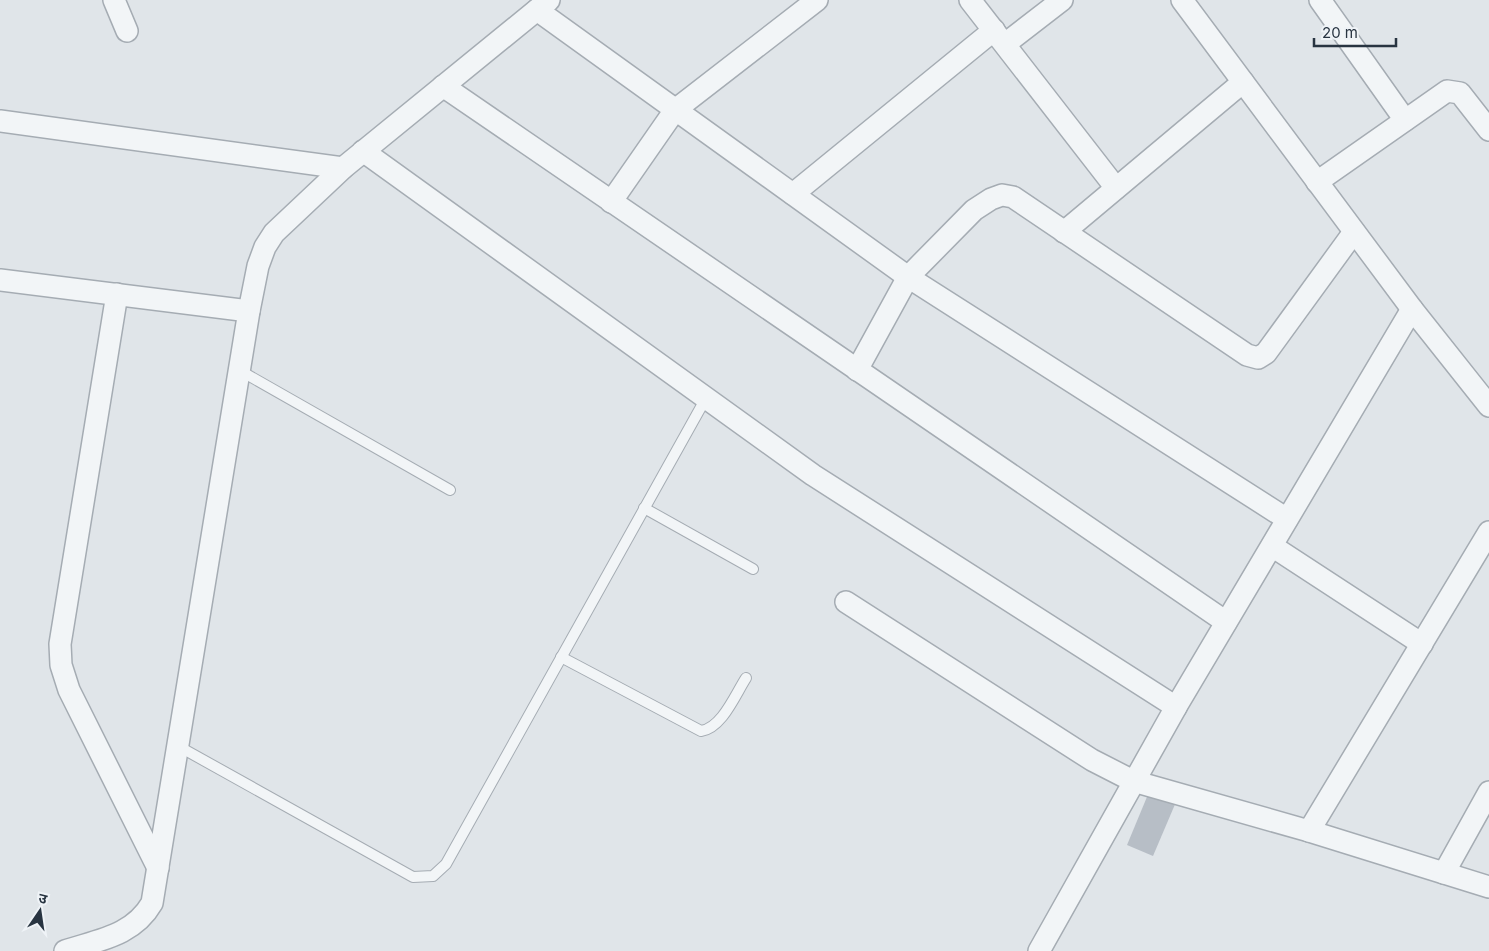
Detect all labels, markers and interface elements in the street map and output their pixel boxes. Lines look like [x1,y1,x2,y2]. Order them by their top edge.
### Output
scale bar [1314,15,1396,47]
text: 20 m [1322,23,1358,42]
north arrow [15,886,65,936]
text: उ [37,889,50,907]

